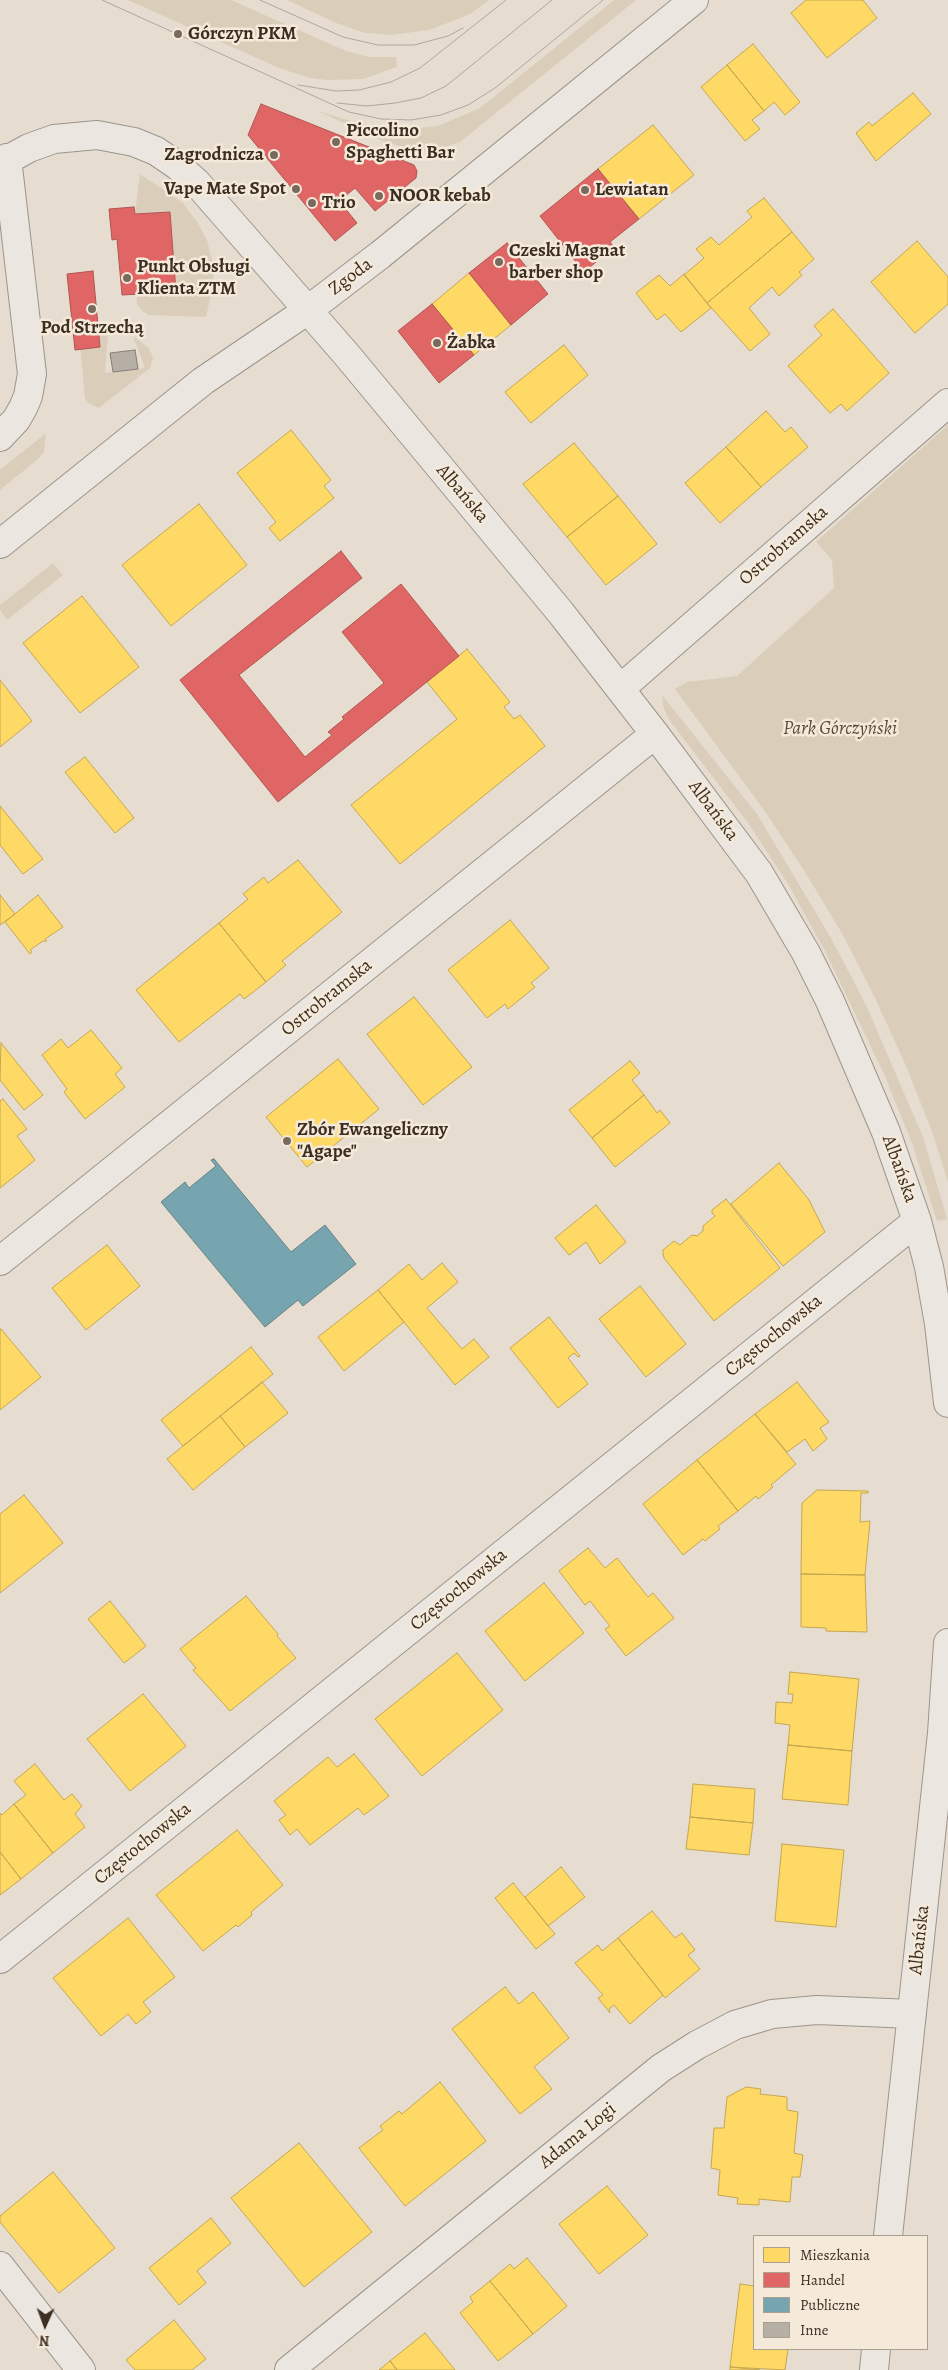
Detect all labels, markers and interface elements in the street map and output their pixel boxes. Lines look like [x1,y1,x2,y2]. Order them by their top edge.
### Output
place label: Górczyn PKM [188,23,296,45]
marker: Górczyn PKM [172,28,184,40]
place label: Piccolino Spaghetti Bar [346,120,455,164]
marker: Piccolino Spaghetti Bar [330,136,342,148]
place label: Zagrodnicza [164,144,264,166]
marker: Zagrodnicza [268,149,280,161]
place label: Vape Mate Spot [164,178,286,200]
place label: Lewiatan [595,179,669,201]
marker: Vape Mate Spot [290,183,302,195]
marker: Lewiatan [579,184,591,196]
place label: NOOR kebab [389,185,491,207]
marker: NOOR kebab [373,190,385,202]
place label: Trio [322,192,356,214]
marker: Trio [306,197,318,209]
place label: Czeski Magnat barber shop [509,240,625,284]
street label: Zgoda [325,253,377,301]
place label: Punkt Obsługi Klienta ZTM [137,256,250,300]
marker: Czeski Magnat barber shop [493,256,505,268]
marker: Punkt Obsługi Klienta ZTM [121,272,133,284]
marker: Pod Strzechą [86,303,98,315]
place label: Pod Strzechą [41,317,143,339]
place label: Żabka [447,332,496,354]
marker: Żabka [431,337,443,349]
street label: Albańska [431,460,493,528]
street label: Ostrobramska [735,501,833,591]
park label: Park Górczyński [783,718,897,740]
street label: Albańska [683,776,743,846]
street label: Ostrobramska [277,954,377,1042]
place label: Zbór Ewangeliczny "Agape" [297,1119,448,1163]
street label: Albańska [876,1132,922,1206]
marker: Zbór Ewangeliczny "Agape" [281,1135,293,1147]
street label: Częstochowska [721,1290,827,1382]
street label: Częstochowska [406,1544,512,1636]
street label: Częstochowska [90,1798,196,1890]
street label: Albańska [905,1904,935,1976]
street label: Adama Logi [535,2098,621,2174]
legend [753,2235,928,2350]
text: Mieszkania [800,2245,870,2265]
text: Handel [800,2270,845,2290]
text: Publiczne [800,2295,860,2315]
north arrow [20,2300,70,2350]
text: Inne [800,2320,828,2340]
text: N [39,2331,50,2350]

